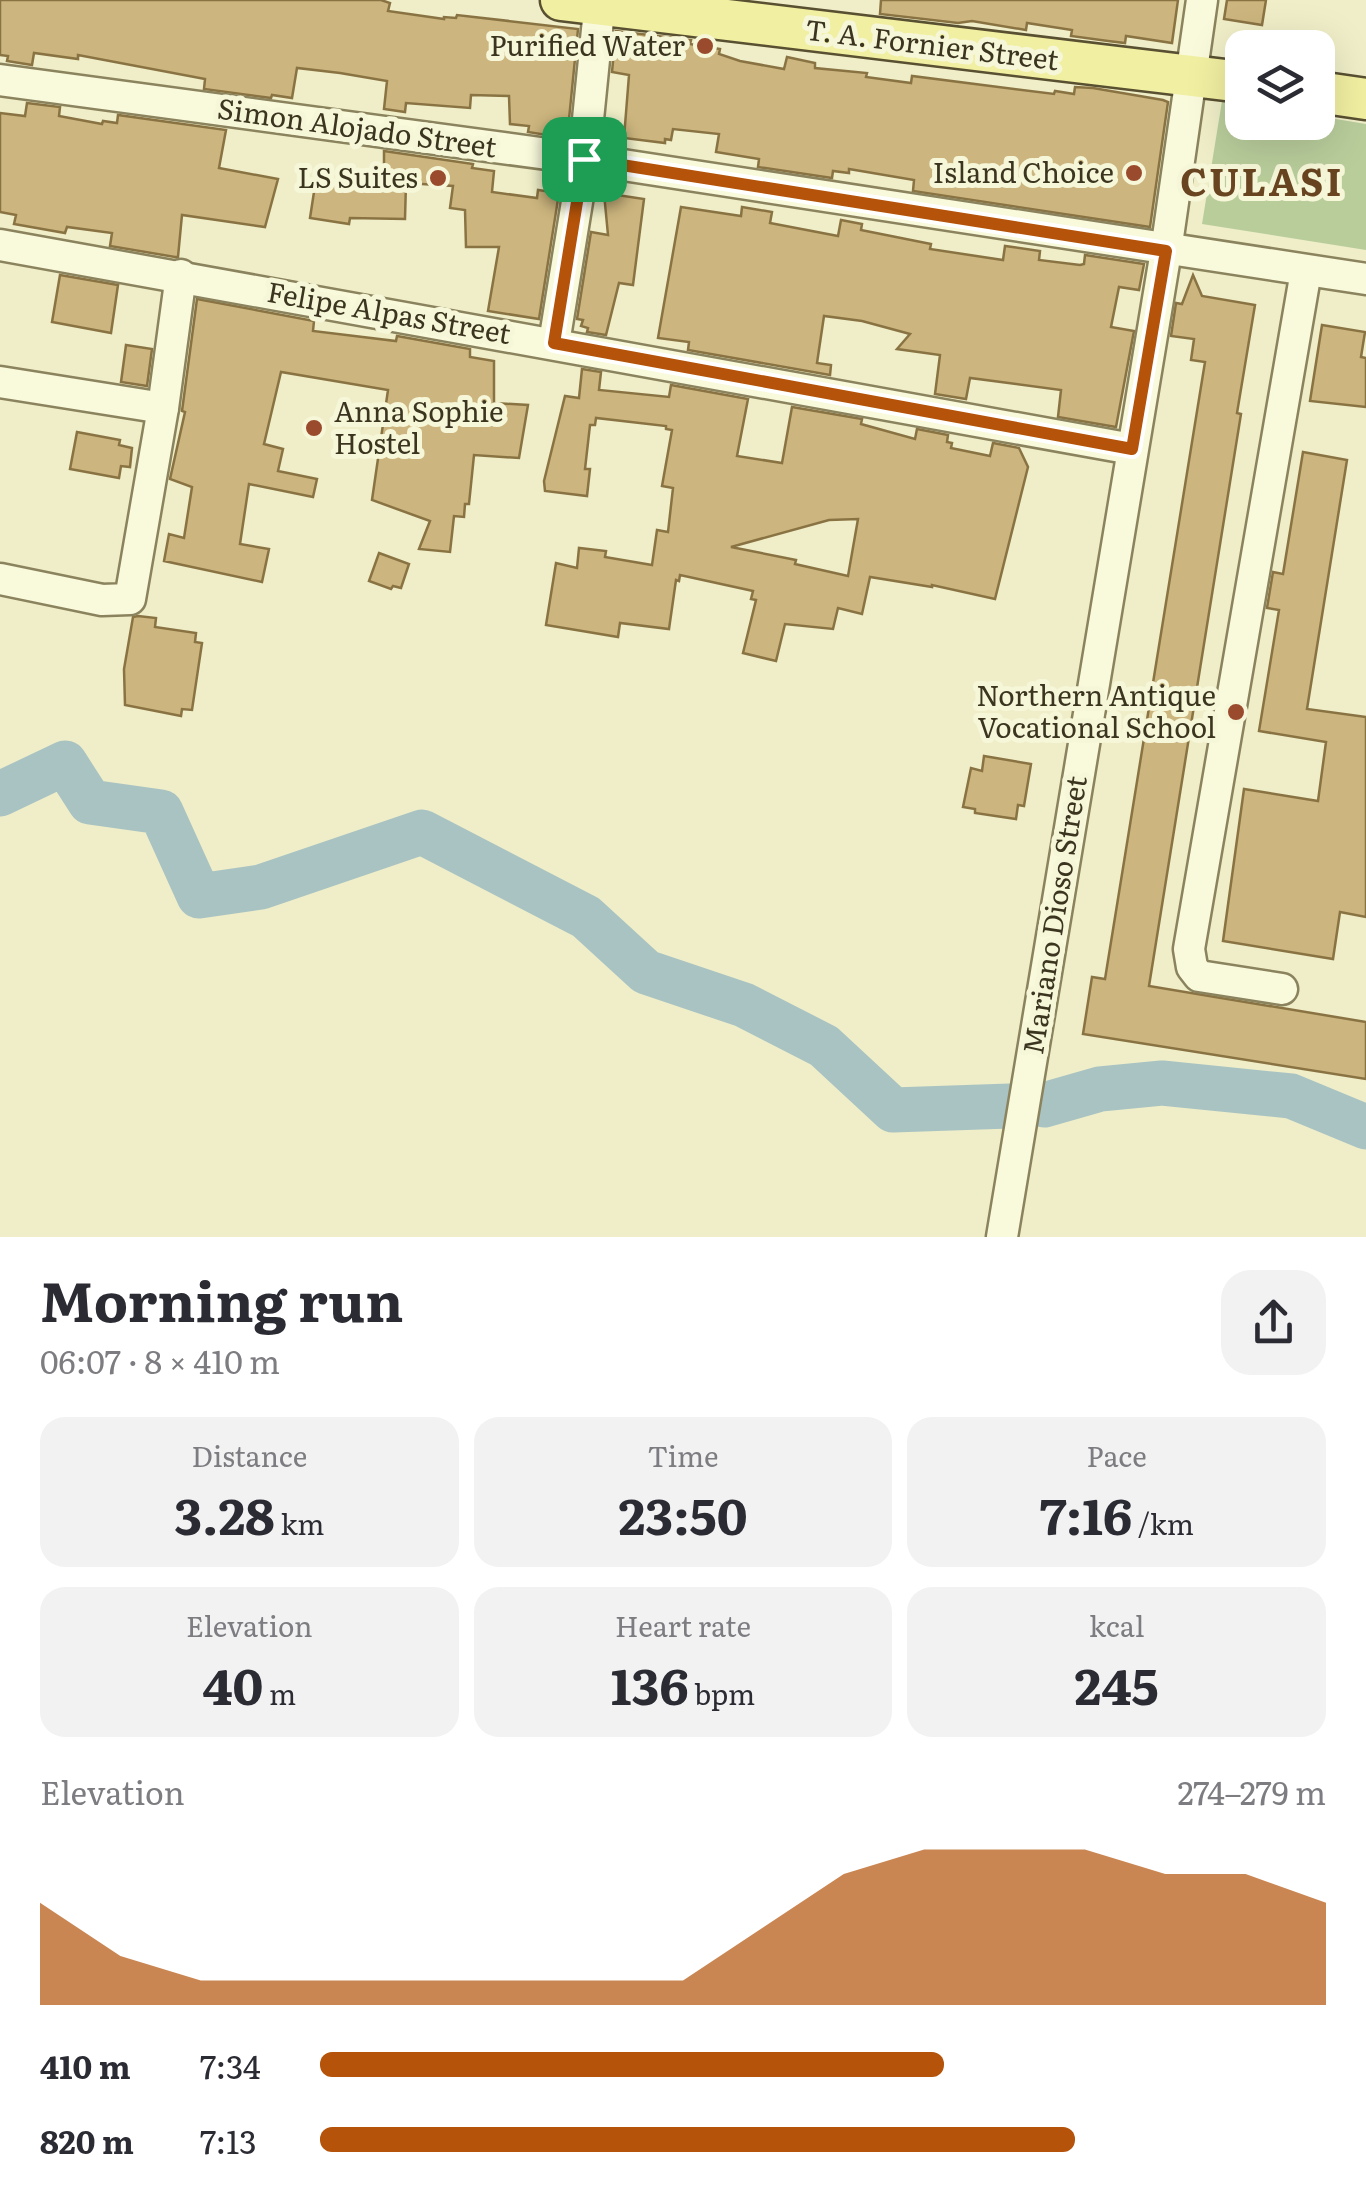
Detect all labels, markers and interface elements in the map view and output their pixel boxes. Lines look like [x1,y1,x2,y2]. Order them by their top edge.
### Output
street label: T. A. Fornier Street [803,7,1062,79]
place label: Purified Water [490,23,686,65]
map controls [1225,30,1335,140]
button: layers [1225,30,1335,140]
marker: Purified Water [694,35,716,57]
street label: Simon Alojado Street [215,86,500,167]
pin [542,117,627,202]
icon: arrive [557,132,612,187]
place label: Island Choice [933,150,1114,192]
district label: CULASI [1180,151,1344,208]
place label: LS Suites [297,155,418,197]
marker: Island Choice [1123,162,1145,184]
marker: LS Suites [427,167,449,189]
street label: Felipe Alpas Street [264,269,515,353]
place label: Anna Sophie Hostel [334,389,504,463]
marker: Anna Sophie Hostel [303,417,325,439]
place label: Northern Antique Vocational School [976,673,1216,747]
marker: Northern Antique Vocational School [1225,701,1247,723]
street label: Mariano Dioso Street [1010,772,1096,1057]
text: Morning run [40,1257,403,1339]
button: share [1221,1270,1326,1375]
text: 06:07 · 8 × 410 m [40,1336,280,1384]
text: Distance [191,1434,307,1476]
text: Time [647,1434,719,1476]
text: Pace [1087,1434,1147,1476]
text: 3.28 [174,1476,275,1550]
text: 23:50 [618,1476,748,1550]
text: 7:16 [1039,1476,1132,1550]
text: km [275,1502,325,1544]
text: /km [1132,1502,1194,1544]
text: Elevation [186,1604,313,1646]
text: Heart rate [615,1604,751,1646]
text: kcal [1089,1604,1144,1646]
text: 40 [202,1646,263,1720]
text: 136 [611,1646,689,1720]
text: 245 [1075,1646,1159,1720]
text: m [263,1672,296,1714]
text: bpm [689,1672,755,1714]
text: Elevation [40,1767,185,1815]
text: 274–279 m [1177,1767,1326,1815]
text: 410 m [40,2041,131,2089]
text: 7:34 [200,2041,261,2089]
text: 820 m [40,2116,134,2164]
text: 7:13 [200,2116,257,2164]

